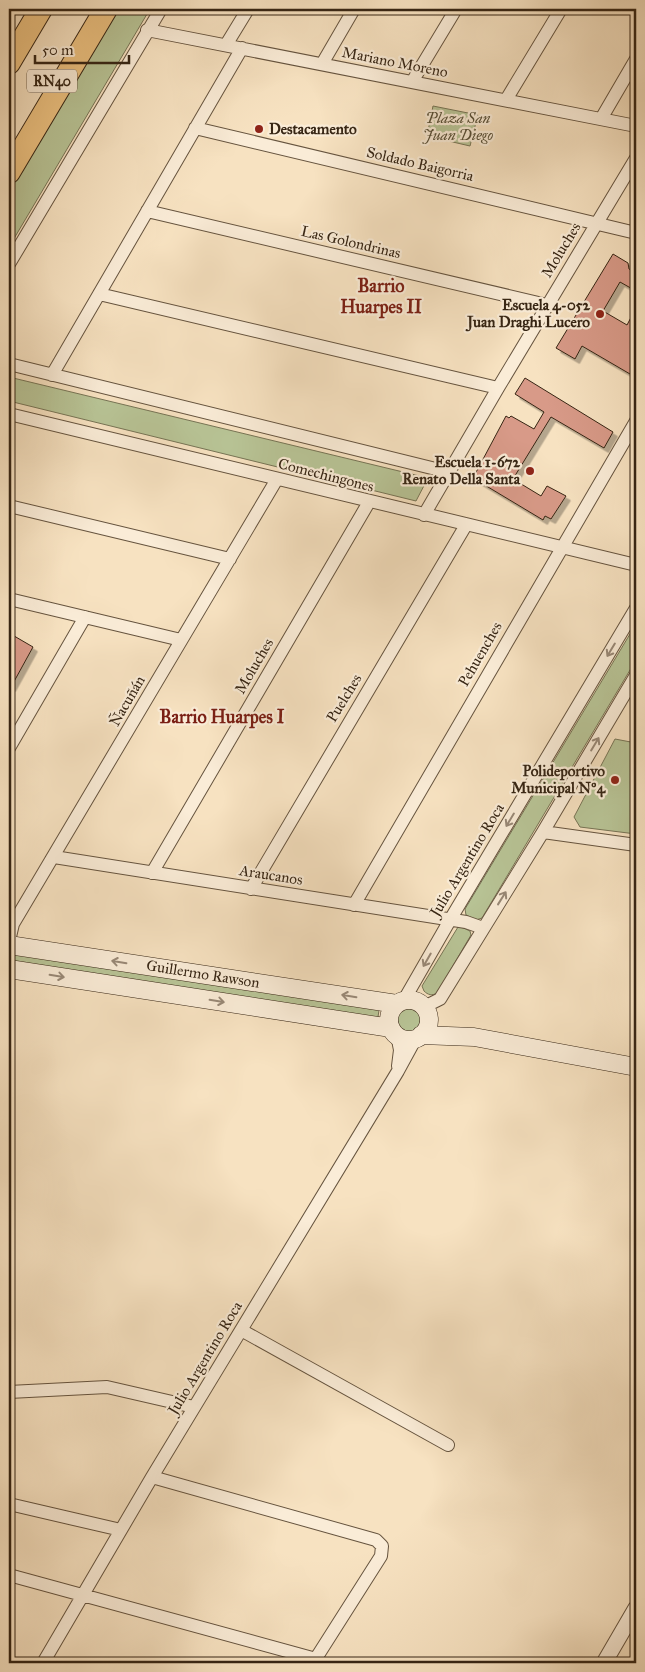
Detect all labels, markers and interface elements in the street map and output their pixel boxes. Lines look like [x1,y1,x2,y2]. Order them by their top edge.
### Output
scale bar [35,32,129,64]
text: 50 m [42,41,74,59]
street label: Mariano Moreno [341,43,450,81]
road number: RN40 [27,70,77,92]
park label: Plaza San Juan Diego [422,109,493,144]
place label: Destacamento [269,120,357,138]
marker: Destacamento [253,123,265,135]
street label: Soldado Baigorria [365,143,476,185]
street label: Moluches [538,219,584,281]
street label: Las Golondrinas [299,222,403,262]
district label: Barrio Huarpes II [340,275,422,319]
place label: Escuela 4-052 Juan Draghi Lucero [465,296,591,332]
marker: Escuela 4-052 Juan Draghi Lucero [594,308,606,320]
place label: Escuela 1-672 Renato Della Santa [402,453,521,488]
street label: Comechingones [276,454,376,496]
marker: Escuela 1-672 Renato Della Santa [524,465,536,477]
street label: Pehuenches [454,619,506,689]
street label: Moluches [231,635,277,697]
one-way arrow [606,643,616,657]
street label: Puelches [323,671,365,725]
street label: Ñacuñán [105,672,149,730]
district label: Barrio Huarpes I [160,706,285,729]
one-way arrow [591,737,601,751]
place label: Polideportivo Municipal Nº4 [511,762,606,798]
marker: Polideportivo Municipal Nº4 [609,774,621,786]
street label: Julio Argentino Roca [425,800,509,922]
one-way arrow [504,812,514,826]
street label: Araucanos [237,861,304,889]
one-way arrow [497,891,507,905]
one-way arrow [422,952,432,966]
one-way arrow [112,956,128,966]
street label: Guillermo Rawson [145,956,261,992]
one-way arrow [49,971,65,981]
one-way arrow [342,991,358,1001]
one-way arrow [209,996,225,1006]
street label: Julio Argentino Roca [163,1298,247,1420]

